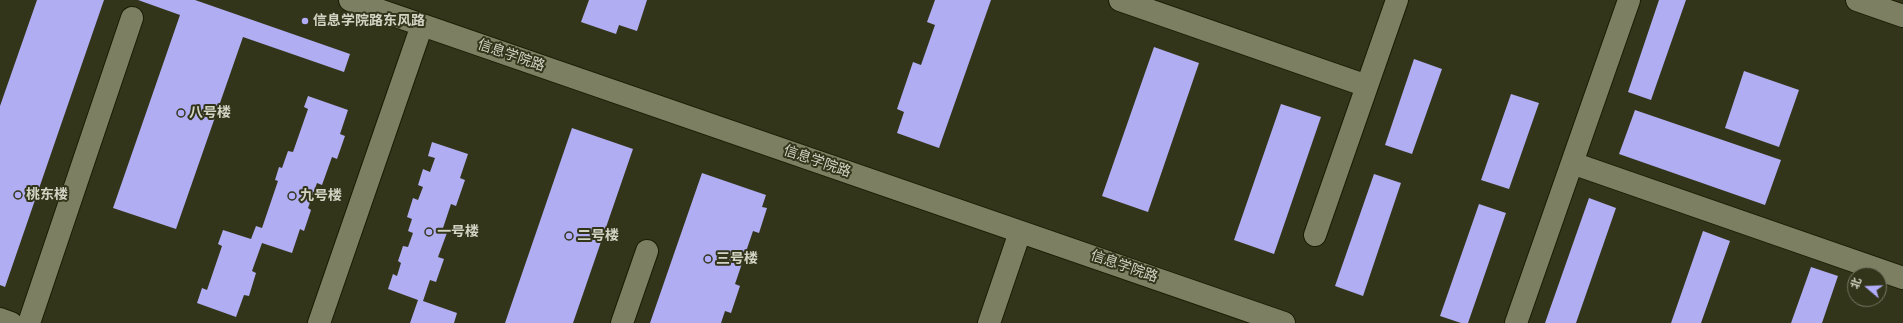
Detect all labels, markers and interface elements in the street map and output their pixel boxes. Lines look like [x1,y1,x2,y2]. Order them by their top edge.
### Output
place label: 信息学院路东风路 [313,13,425,29]
marker: 信息学院路东风路 [300,16,310,26]
street label: 信息学院路 [475,37,547,75]
place label: 八号楼 [189,105,231,121]
marker: 八号楼 [176,108,186,118]
street label: 信息学院路 [781,143,853,181]
place label: 桃东楼 [26,187,68,203]
place label: 九号楼 [300,188,342,204]
marker: 桃东楼 [13,190,23,200]
marker: 九号楼 [287,191,297,201]
place label: 一号楼 [437,224,479,240]
marker: 一号楼 [424,227,434,237]
place label: 二号楼 [577,228,619,244]
marker: 二号楼 [564,231,574,241]
street label: 信息学院路 [1088,248,1160,286]
place label: 三号楼 [716,251,758,267]
marker: 三号楼 [703,254,713,264]
north arrow [1847,267,1887,307]
text: 北 [1847,276,1865,291]

